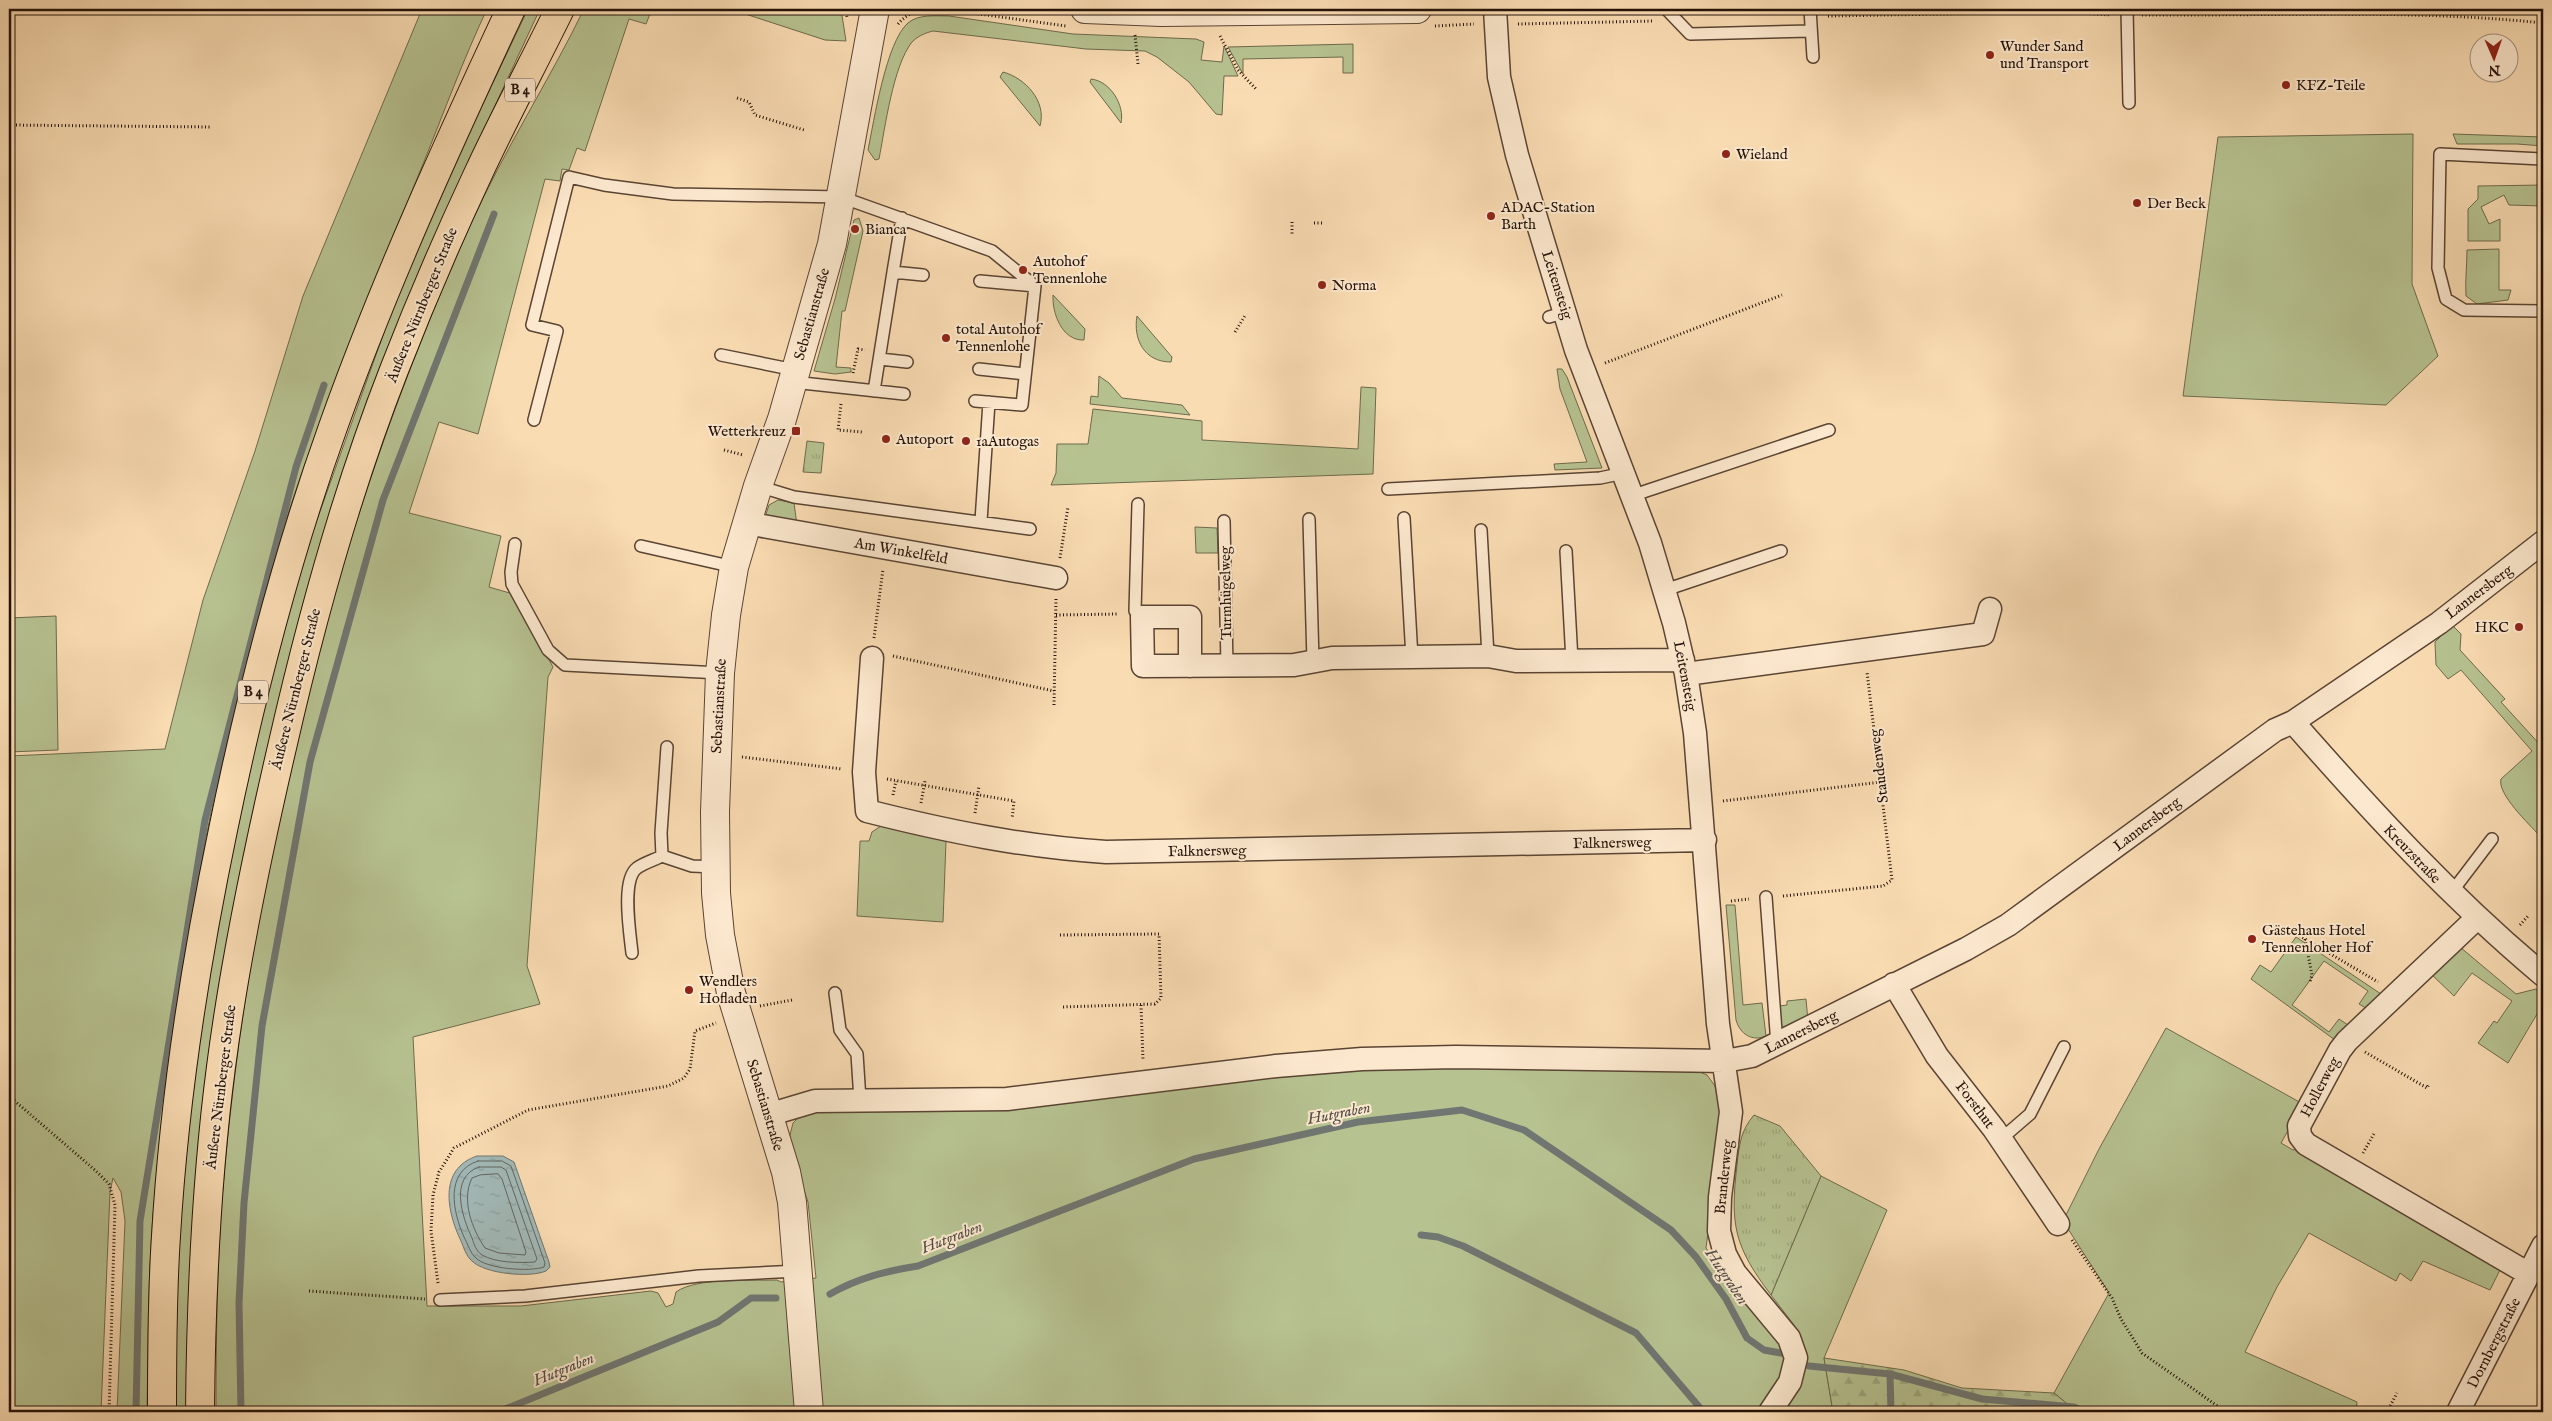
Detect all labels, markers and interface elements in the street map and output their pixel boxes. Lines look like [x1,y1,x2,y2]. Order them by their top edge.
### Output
north arrow [2470,32,2520,82]
place label: Wunder Sand und Transport [2000,37,2089,73]
marker: Wunder Sand und Transport [1984,49,1996,61]
text: N [2488,61,2502,79]
place label: KFZ-Teile [2296,76,2365,95]
road number: B 4 [505,78,535,102]
marker: KFZ-Teile [2280,79,2292,91]
place label: Wieland [1736,145,1789,164]
marker: Wieland [1720,148,1732,160]
place label: Der Beck [2147,194,2207,213]
marker: Der Beck [2131,197,2143,209]
place label: ADAC-Station Barth [1500,198,1595,234]
marker: ADAC-Station Barth [1485,210,1497,222]
place label: Bianca [865,220,907,239]
marker: Bianca [849,223,861,235]
street label: Äußere Nürnberger Straße [382,225,462,386]
street label: Leitensteig [1537,248,1577,323]
place label: Autohof Tennenlohe [1032,252,1107,288]
marker: Autohof Tennenlohe [1017,264,1029,276]
street label: Sebastianstraße [790,266,834,362]
place label: Norma [1332,276,1377,295]
marker: Norma [1316,279,1328,291]
place label: total Autohof Tennenlohe [956,320,1043,356]
marker: total Autohof Tennenlohe [940,332,952,344]
place label: Wetterkreuz [708,422,786,441]
marker: Wetterkreuz [790,425,802,437]
place label: Autoport [895,430,954,449]
place label: 1aAutogas [976,432,1039,451]
marker: Autoport [880,433,892,445]
marker: 1aAutogas [960,435,972,447]
street label: Am Winkelfeld [852,533,950,569]
street label: Turmhügelweg [1216,545,1236,640]
street label: Lannersberg [2442,560,2517,623]
street label: Äußere Nürnberger Straße [267,606,325,773]
place label: HKC [2475,618,2509,637]
marker: HKC [2513,621,2525,633]
street label: Leitensteig [1669,639,1701,714]
street label: Sebastianstraße [707,658,731,754]
road number: B 4 [238,680,268,704]
street label: Staudenweg [1865,727,1893,804]
street label: Lannersberg [2110,792,2185,855]
street label: Kreuzstraße [2379,820,2445,888]
street label: Falknersweg [1573,833,1652,853]
street label: Falknersweg [1168,841,1247,861]
place label: Gästehaus Hotel Tennenloher Hof [2262,921,2374,957]
marker: Gästehaus Hotel Tennenloher Hof [2246,933,2258,945]
place label: Wendlers Hofladen [699,972,757,1008]
marker: Wendlers Hofladen [683,984,695,996]
street label: Äußere Nürnberger Straße [201,1004,241,1171]
street label: Lannersberg [1761,1005,1841,1058]
street label: Hollerweg [2296,1053,2344,1121]
street label: Sebastianstraße [742,1057,788,1153]
street label: Forsthut [1951,1078,1999,1132]
water label: Hutgraben [1305,1098,1372,1130]
street label: Branderweg [1711,1138,1737,1215]
water label: Hutgraben [918,1217,985,1259]
water label: Hutgraben [1699,1244,1752,1309]
street label: Dornbergstraße [2463,1294,2525,1391]
water label: Hutgraben [530,1349,597,1392]

